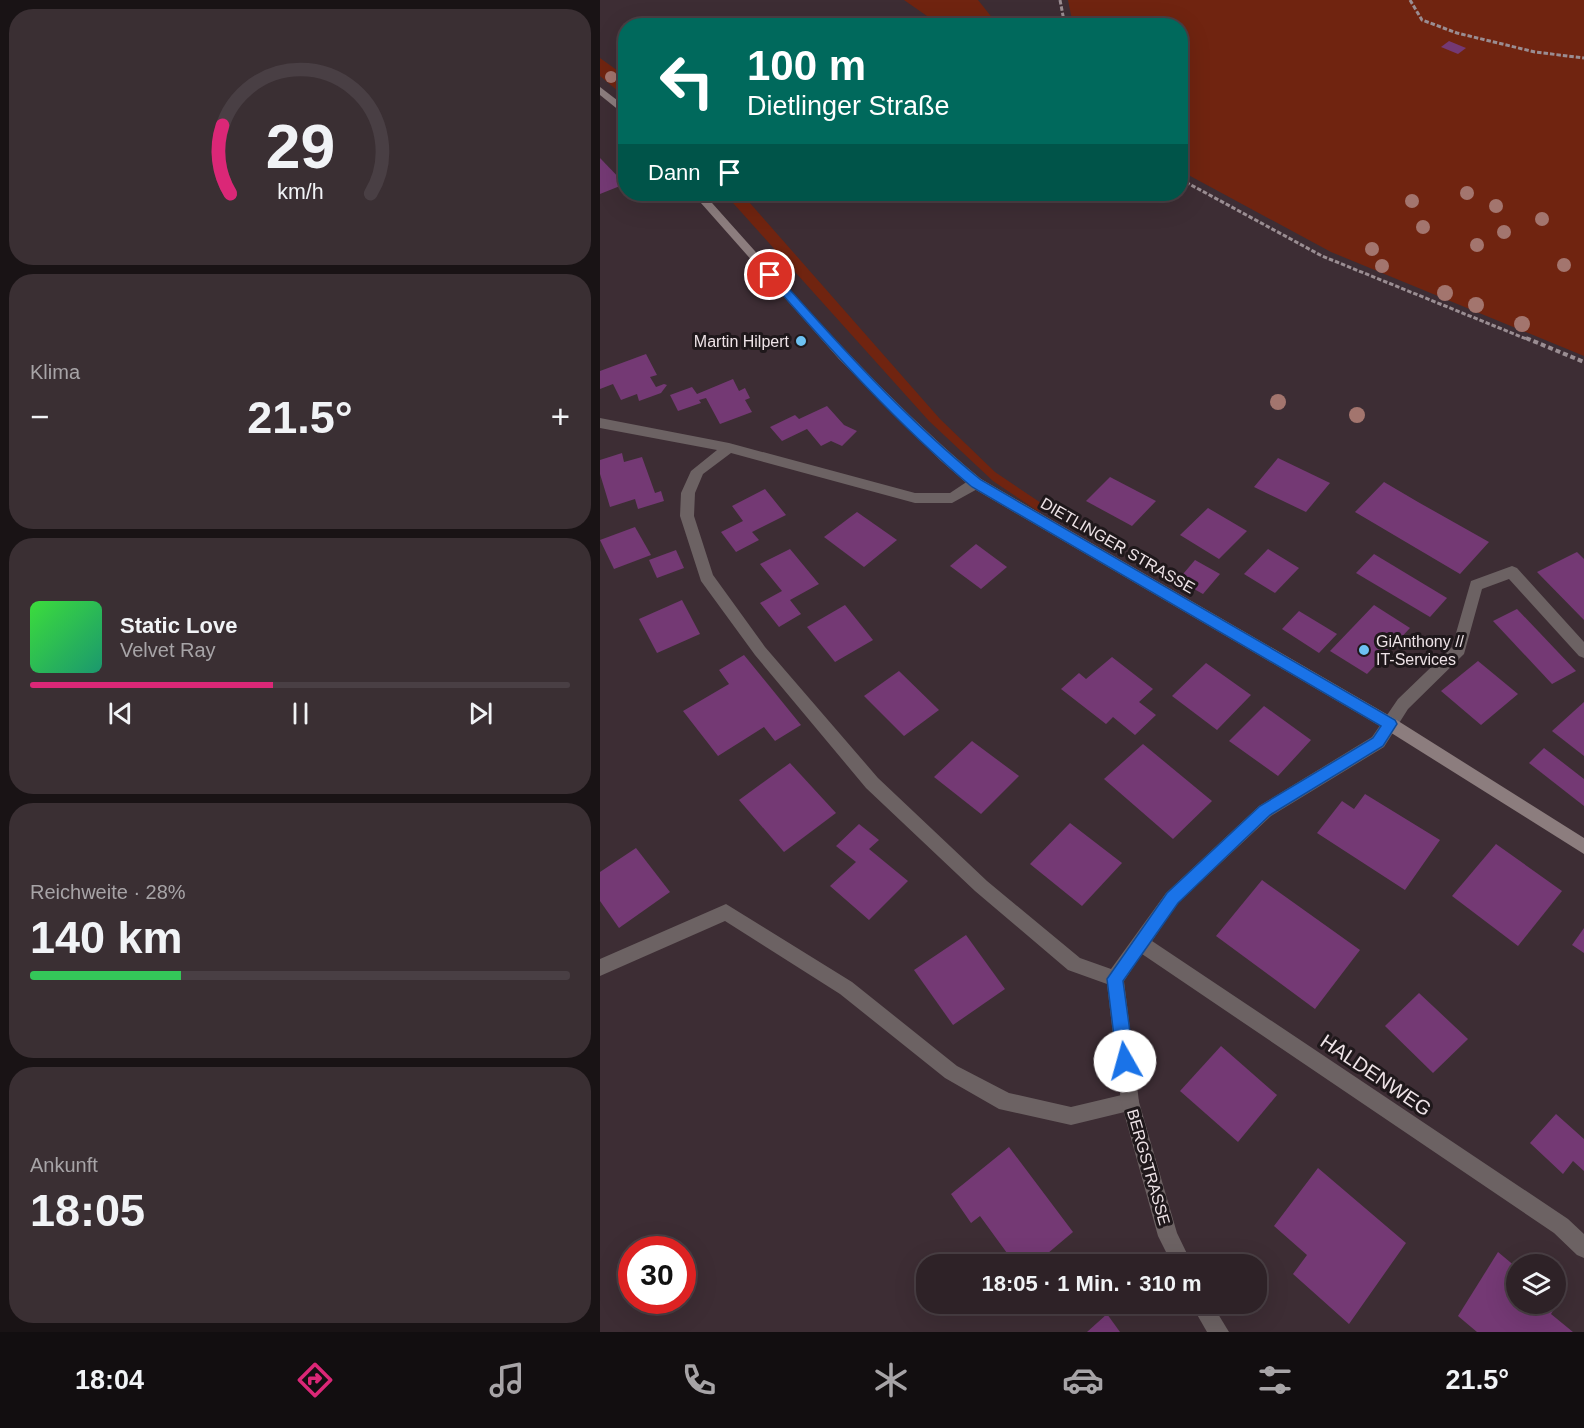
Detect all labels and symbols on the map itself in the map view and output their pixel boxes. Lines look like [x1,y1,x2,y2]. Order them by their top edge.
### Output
pin [744,249,795,300]
place label: Martin Hilpert [694,333,790,350]
marker: Martin Hilpert [794,334,808,348]
street label: DIETLINGER STRASSE [1038,494,1198,597]
place label: GiAnthony // IT-Services [1376,633,1465,668]
marker: GiAnthony // IT-Services [1357,643,1371,657]
position arrow [1093,1029,1157,1093]
street label: HALDENWEG [1316,1030,1436,1120]
street label: BERGSTRASSE [1124,1107,1173,1227]
speed limit sign: 30 [618,1236,696,1314]

